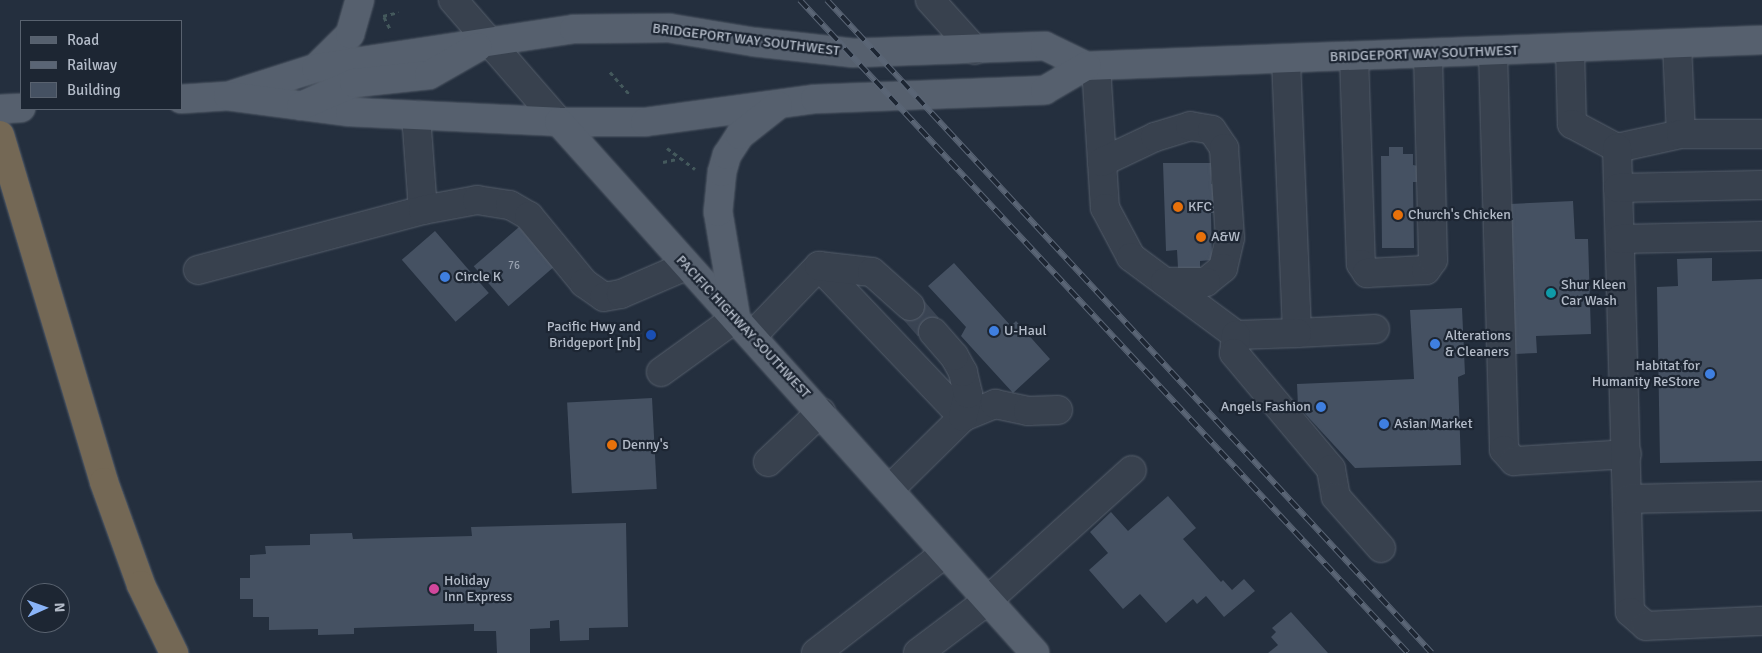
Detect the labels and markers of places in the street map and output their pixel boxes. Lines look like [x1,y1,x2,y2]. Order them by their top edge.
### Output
place label: KFC [1188,199,1212,215]
marker: KFC [1172,201,1184,213]
place label: Church's Chicken [1408,207,1511,223]
marker: Church's Chicken [1392,209,1404,221]
place label: A&W [1211,229,1240,245]
marker: A&W [1195,231,1207,243]
place label: Circle K [455,269,501,285]
marker: Circle K [439,271,451,283]
place label: Shur Kleen Car Wash [1561,277,1626,310]
marker: Shur Kleen Car Wash [1545,287,1557,299]
place label: Pacific Hwy and Bridgeport [nb] [547,319,641,352]
place label: U-Haul [1004,323,1047,339]
marker: U-Haul [988,325,1000,337]
place label: Alterations & Cleaners [1445,328,1511,361]
marker: Pacific Hwy and Bridgeport [nb] [645,329,657,341]
marker: Alterations & Cleaners [1429,338,1441,350]
place label: Habitat for Humanity ReStore [1592,358,1700,391]
marker: Habitat for Humanity ReStore [1704,368,1716,380]
place label: Angels Fashion [1221,399,1311,415]
marker: Angels Fashion [1315,401,1327,413]
place label: Asian Market [1394,416,1473,432]
marker: Asian Market [1378,418,1390,430]
place label: Denny's [622,437,669,453]
marker: Denny's [606,439,618,451]
place label: Holiday Inn Express [444,573,512,606]
marker: Holiday Inn Express [428,583,440,595]

